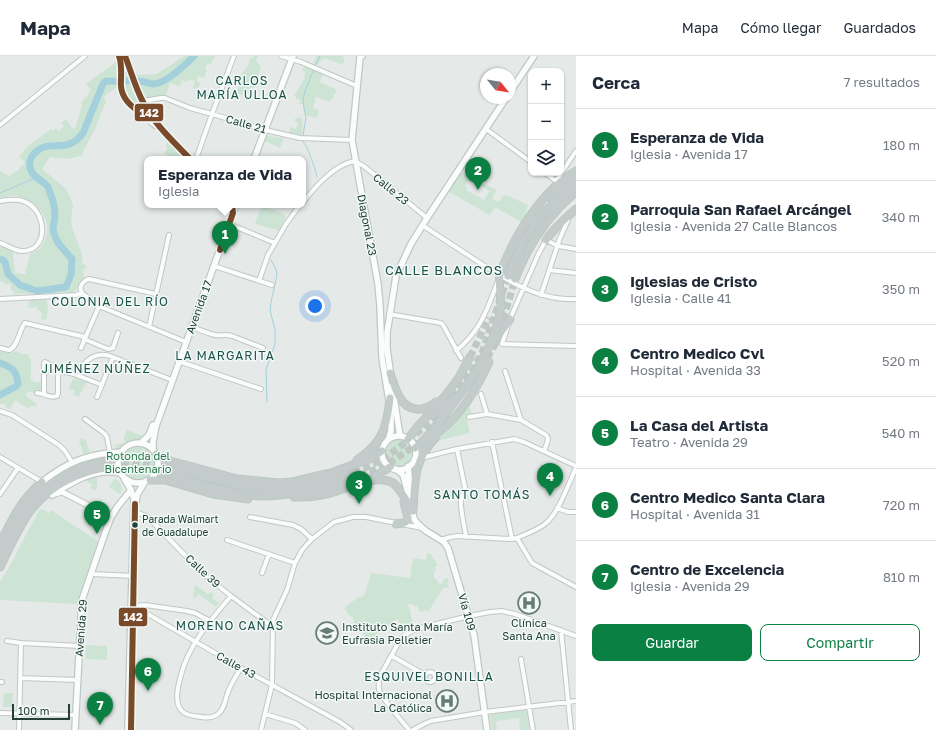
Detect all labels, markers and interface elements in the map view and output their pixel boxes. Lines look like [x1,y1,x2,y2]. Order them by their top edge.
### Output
text: Mapa [20,16,71,39]
text: Mapa [682,19,718,36]
text: Cómo llegar [740,19,821,36]
text: Guardados [843,19,916,36]
north arrow [480,68,516,104]
map controls [528,68,564,176]
button: + [528,68,564,104]
text: Cerca [592,72,640,93]
district label: CARLOS MARÍA ULLOA [197,73,287,102]
text: 7 resultados [843,74,920,90]
line badge: 142 [134,103,164,122]
button: − [528,104,564,140]
text: 142 [139,106,159,119]
street label: Calle 21 [224,112,268,135]
text: Esperanza de Vida [630,128,764,146]
text: 1 [602,137,608,153]
text: 180 m [883,137,920,153]
button: layers [528,140,564,176]
text: Iglesia · Avenida 17 [630,146,748,162]
popup [144,156,306,208]
pin: 2 [465,157,491,190]
text: Esperanza de Vida [158,165,292,183]
street label: Calle 23 [371,170,412,207]
text: Iglesia [158,183,199,199]
street label: Diagonal 23 [355,193,380,257]
text: Parroquia San Rafael Arcángel [630,200,851,218]
text: 2 [601,209,609,225]
text: 340 m [882,209,920,225]
text: Iglesia · Avenida 27 Calle Blancos [630,218,837,234]
pin: 1 [212,221,238,254]
district label: CALLE BLANCOS [385,262,503,278]
text: Iglesias de Cristo [630,272,757,290]
street label: Avenida 17 [183,278,214,335]
text: 3 [601,281,609,297]
text: 350 m [882,281,920,297]
text: Iglesia · Calle 41 [630,290,731,306]
district label: COLONIA DEL RÍO [51,294,169,309]
your location [305,296,325,316]
text: Centro Medico Cvl [630,344,765,362]
district label: LA MARGARITA [175,348,275,363]
text: 4 [601,353,609,369]
text: 520 m [882,353,920,369]
district label: JIMÉNEZ NÚÑEZ [41,361,151,376]
text: Hospital · Avenida 33 [630,362,761,378]
text: La Casa del Artista [630,416,768,434]
text: 5 [601,425,609,441]
text: 540 m [882,425,920,441]
text: Teatro · Avenida 29 [630,434,748,450]
park label: Rotonda del Bicentenario [105,449,172,475]
pin: 4 [537,463,563,496]
pin: 3 [346,471,372,504]
district label: SANTO TOMÁS [434,487,530,502]
text: Centro Medico Santa Clara [630,488,825,506]
text: 6 [601,497,609,513]
text: 720 m [883,497,920,513]
pin: 5 [84,501,110,534]
text: Hospital · Avenida 31 [630,506,760,522]
place label: Parada Walmart de Guadalupe [142,513,219,538]
marker: Parada Walmart de Guadalupe [130,520,140,530]
street label: Calle 39 [183,551,223,590]
text: Centro de Excelencia [630,560,784,578]
text: 7 [601,569,609,585]
text: 810 m [883,569,920,585]
text: Iglesia · Avenida 29 [630,578,750,594]
hospital icon: Clínica Santa Ana [516,590,542,616]
street label: Vía 109 [456,592,479,632]
street label: Avenida 29 [72,599,89,657]
line badge: 142 [118,607,148,627]
text: 142 [123,610,143,623]
place label: Clínica Santa Ana [502,616,556,642]
district label: MORENO CAÑAS [176,618,284,633]
school or university icon: Instituto Santa María Eufrasia Pelletier [314,620,340,646]
place label: Instituto Santa María Eufrasia Pelletier [342,620,453,646]
button: Guardar [592,624,752,661]
button: Compartir [760,624,920,661]
street label: Calle 43 [214,648,258,681]
pin: 6 [135,658,161,691]
district label: ESQUIVEL BONILLA [364,669,494,684]
place label: Hospital Internacional La Católica [314,688,432,714]
hospital icon: Hospital Internacional La Católica [434,688,460,714]
pin: 7 [87,692,113,725]
scale bar [12,702,70,721]
text: 100 m [18,704,49,717]

